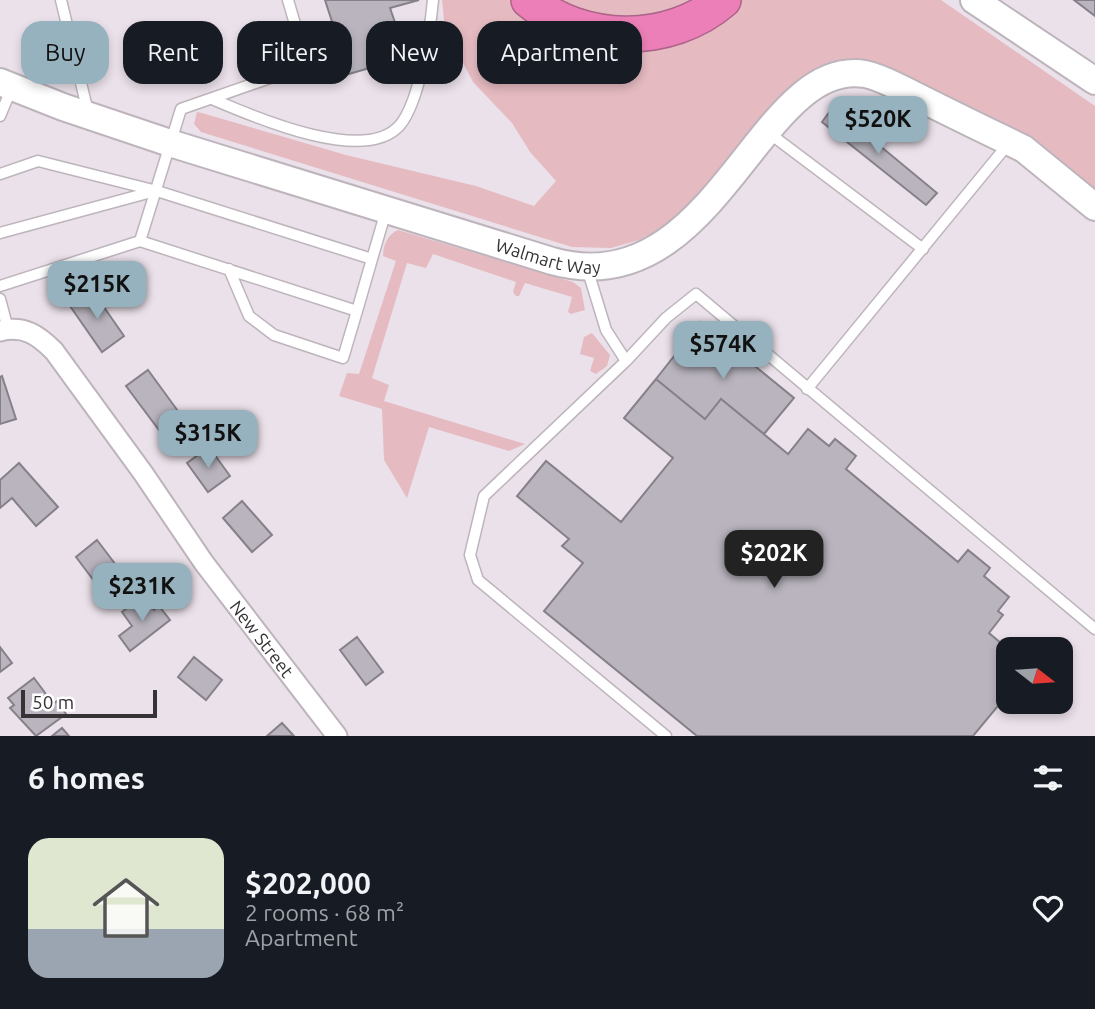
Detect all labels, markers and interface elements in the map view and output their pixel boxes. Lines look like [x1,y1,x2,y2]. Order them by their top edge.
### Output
chip: Buy [21,21,109,84]
chip: Rent [123,21,223,84]
chip: Filters [237,21,352,84]
chip: New [366,21,463,84]
chip: Apartment [477,21,642,84]
pin: $520K [829,96,927,156]
text: $520K [844,106,912,131]
street label: Walmart Way [493,234,601,277]
pin: $215K [48,262,146,321]
text: $215K [63,271,131,296]
pin: $574K [674,322,772,381]
text: $574K [689,331,757,356]
pin: $315K [159,410,257,470]
text: $315K [174,420,242,445]
pin: $202K [725,530,823,590]
text: $202K [740,540,808,565]
pin: $231K [93,564,191,623]
text: $231K [108,573,176,598]
street label: New Street [226,596,298,681]
north arrow [996,637,1073,714]
map controls [996,637,1073,714]
scale bar [21,687,158,719]
text: 50 m [32,691,74,713]
icon: filters [1029,759,1067,797]
text: 6 homes [28,761,145,795]
icon: home [84,866,168,950]
text: $202,000 [245,866,371,900]
icon: heart [1029,889,1067,927]
text: 2 rooms · 68 m² [245,900,404,925]
text: Apartment [245,925,358,950]

